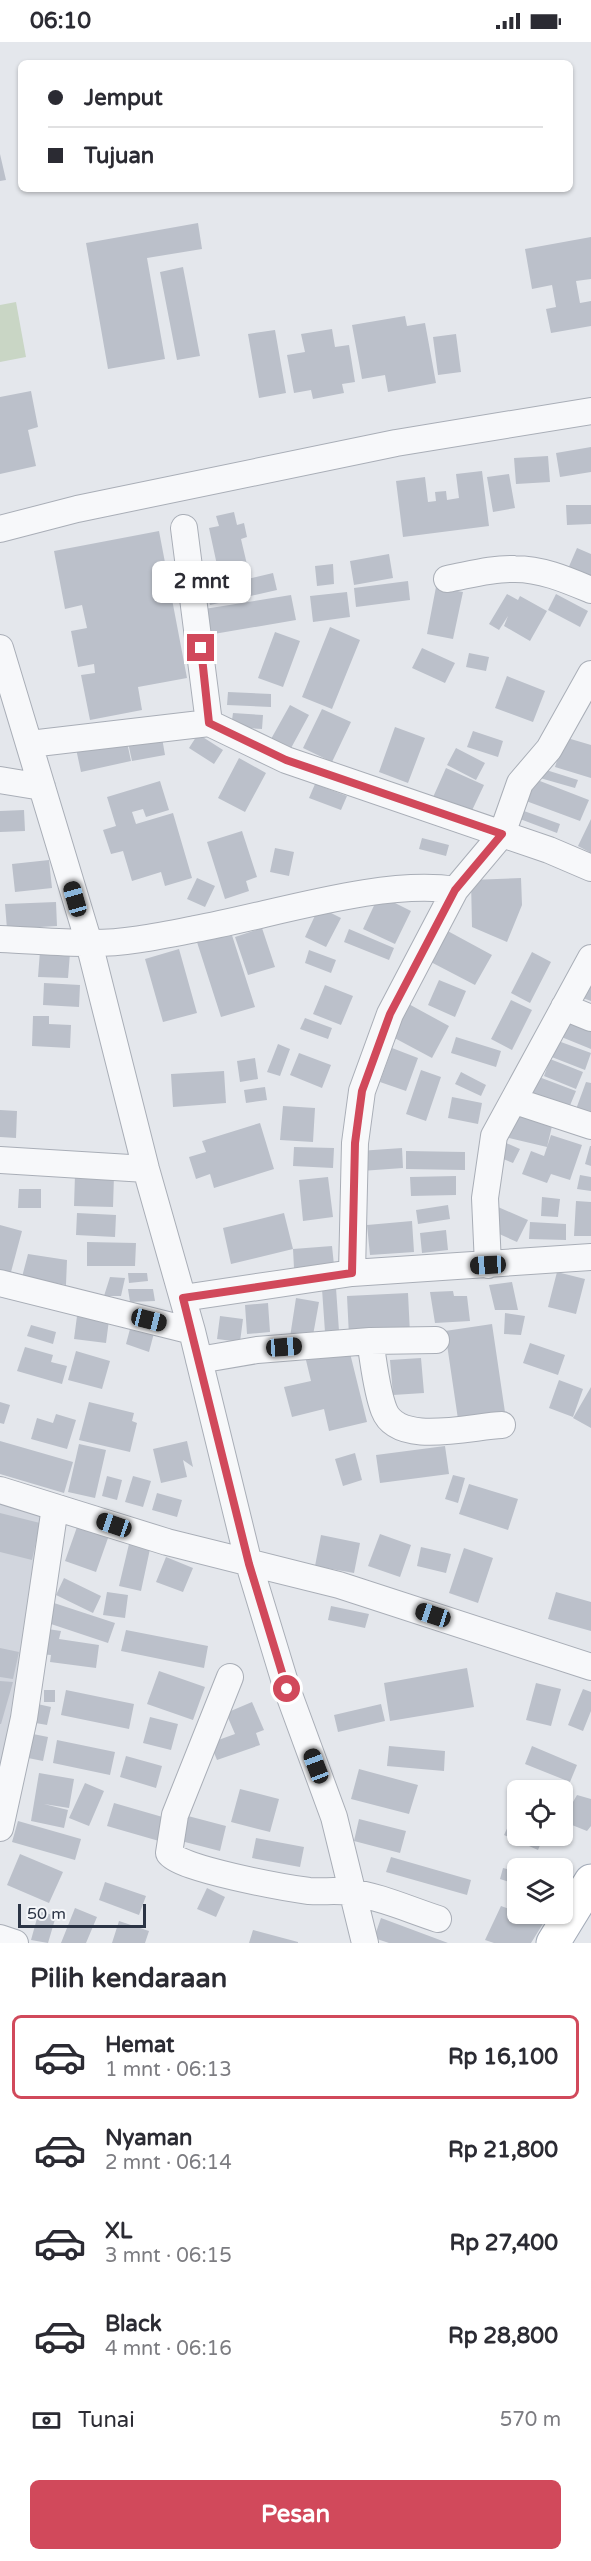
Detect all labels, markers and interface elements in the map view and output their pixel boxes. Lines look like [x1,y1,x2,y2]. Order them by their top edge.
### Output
text: 06:10 [30,8,91,34]
text: Jemput [84,85,163,111]
text: Tujuan [84,143,154,169]
callout: 2 mnt [152,561,250,603]
text: 2 mnt [174,570,229,594]
route end [187,634,214,661]
car [61,879,89,919]
car [470,1255,506,1275]
car [129,1307,169,1333]
car [265,1337,303,1357]
car [94,1511,134,1539]
car [413,1601,453,1629]
route start [273,1675,300,1702]
car [301,1746,331,1786]
map controls [507,1780,573,1924]
button: locate [507,1780,573,1846]
button: layers [507,1858,573,1924]
scale bar [18,1901,146,1928]
text: 50 m [27,1904,66,1924]
text: Pilih kendaraan [30,1962,227,1995]
icon: car [33,2030,87,2084]
text: Hemat [105,2032,174,2058]
text: Rp 16,100 [448,2044,558,2070]
text: 1 mnt · 06:13 [105,2058,232,2082]
icon: car [33,2123,87,2177]
text: Nyaman [105,2125,192,2151]
text: Rp 21,800 [448,2137,558,2163]
text: 2 mnt · 06:14 [105,2151,232,2175]
icon: car [33,2216,87,2270]
text: XL [105,2218,132,2244]
text: Rp 27,400 [449,2230,558,2256]
text: 3 mnt · 06:15 [105,2244,232,2268]
icon: car [33,2309,87,2363]
text: Black [105,2311,162,2337]
text: Rp 28,800 [448,2323,558,2349]
text: 4 mnt · 06:16 [105,2337,232,2361]
icon: cash [30,2404,63,2437]
text: Tunai [78,2407,135,2433]
text: 570 m [500,2408,561,2432]
button: Pesan [30,2480,561,2549]

